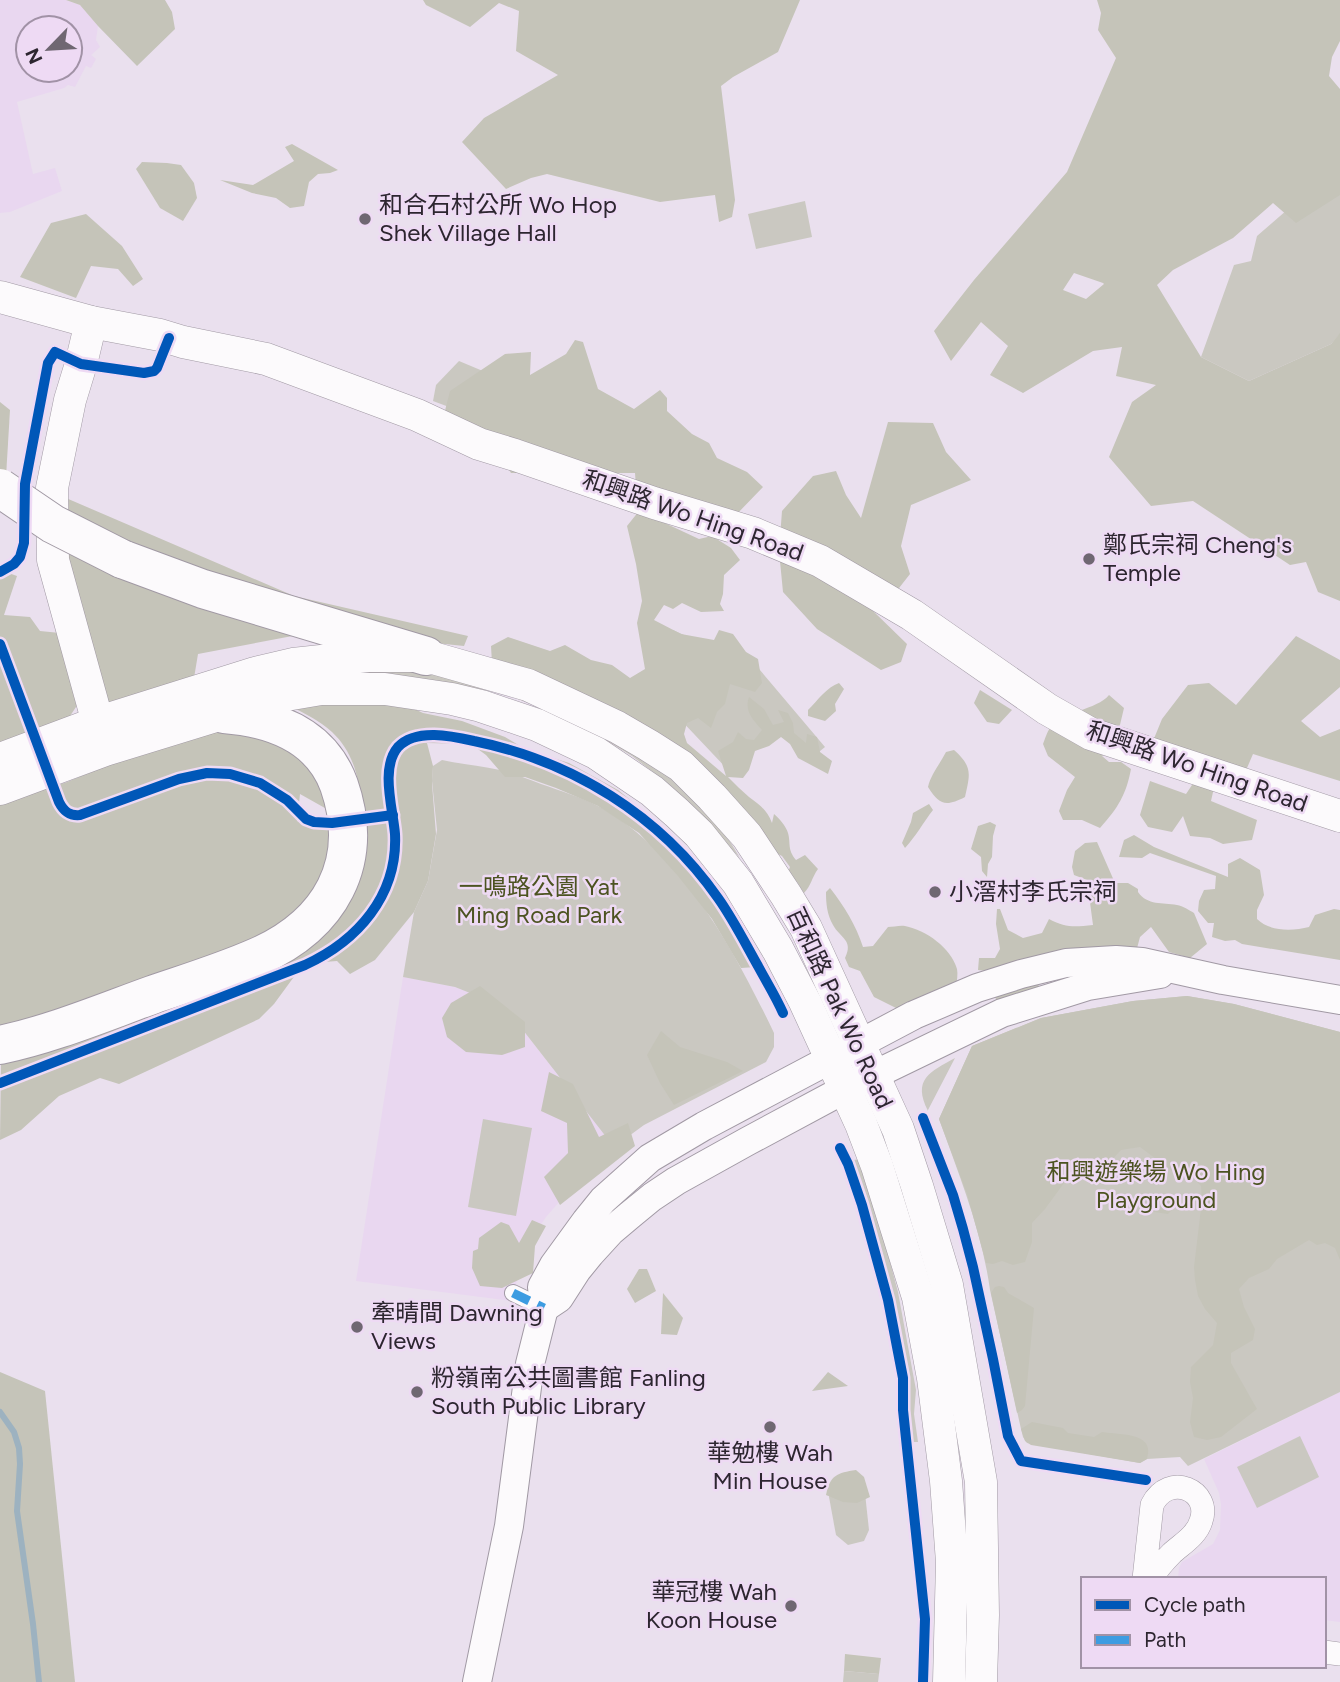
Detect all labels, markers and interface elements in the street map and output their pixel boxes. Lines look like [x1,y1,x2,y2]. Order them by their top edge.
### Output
north arrow [14,14,84,84]
text: N [21,44,48,67]
place label: 和合石村公所 Wo Hop Shek Village Hall [379,190,617,247]
marker: 和合石村公所 Wo Hop Shek Village Hall [357,211,373,227]
street label: 和興路 Wo Hing Road [579,464,808,567]
place label: 鄭氏宗祠 Cheng's Temple [1103,530,1292,587]
marker: 鄭氏宗祠 Cheng's Temple [1081,551,1097,567]
street label: 和興路 Wo Hing Road [1083,715,1312,818]
park label: 一鳴路公園 Yat Ming Road Park [456,872,622,929]
place label: 小滘村李氏宗祠 [949,877,1117,906]
marker: 小滘村李氏宗祠 [927,884,943,900]
street label: 百和路 Pak Wo Road [781,903,900,1113]
park label: 和興遊樂場 Wo Hing Playground [1047,1157,1265,1214]
place label: 牽晴間 Dawning Views [371,1298,543,1355]
marker: 牽晴間 Dawning Views [349,1319,365,1335]
place label: 粉嶺南公共圖書館 Fanling South Public Library [431,1363,706,1420]
marker: 粉嶺南公共圖書館 Fanling South Public Library [409,1384,425,1400]
marker: 華勉樓 Wah Min House [762,1419,778,1435]
place label: 華勉樓 Wah Min House [707,1438,833,1495]
place label: 華冠樓 Wah Koon House [646,1577,777,1634]
legend [1081,1577,1326,1668]
text: Cycle path [1144,1592,1245,1617]
marker: 華冠樓 Wah Koon House [783,1598,799,1614]
text: Path [1144,1627,1186,1652]

